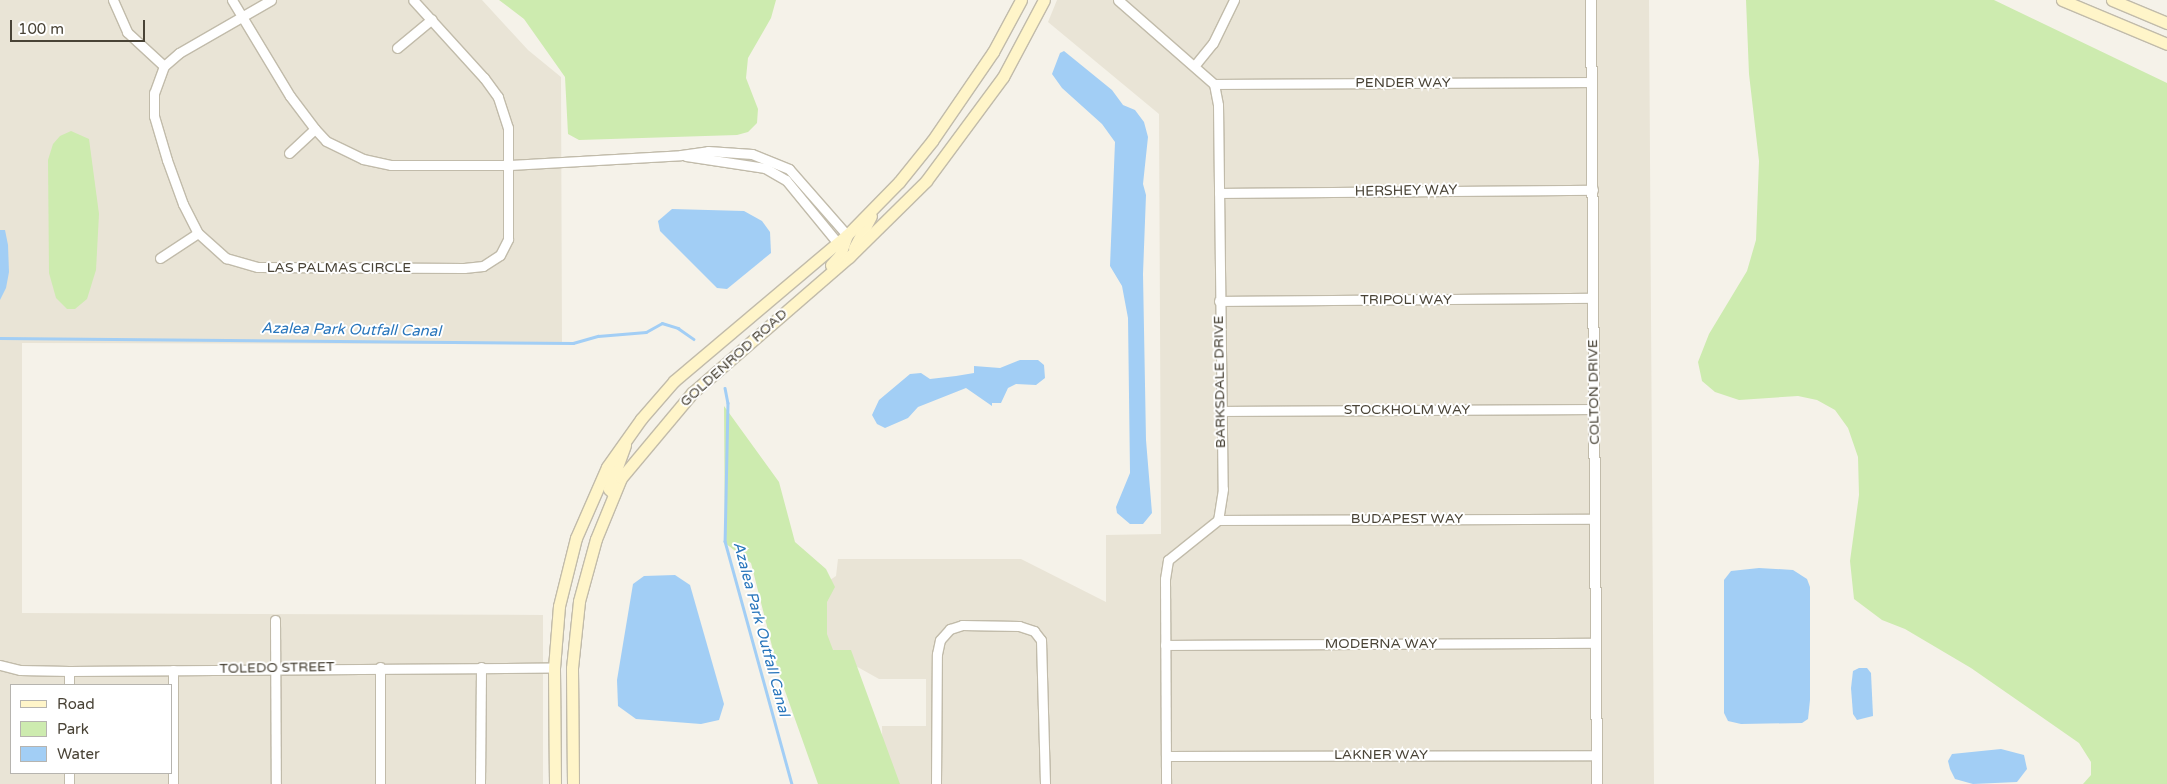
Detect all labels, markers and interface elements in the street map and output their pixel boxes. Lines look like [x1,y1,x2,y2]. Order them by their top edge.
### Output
scale bar [12,10,148,42]
text: 100 m [18,20,64,38]
street label: PENDER WAY [1355,75,1451,91]
street label: HERSHEY WAY [1354,182,1458,200]
street label: LAS PALMAS CIRCLE [267,260,411,276]
street label: TRIPOLI WAY [1360,292,1452,308]
street label: GOLDENROD ROAD [677,305,791,411]
street label: BARKSDALE DRIVE [1210,316,1230,448]
water label: Azalea Park Outfall Canal [261,319,441,341]
street label: COLTON DRIVE [1585,339,1603,445]
street label: STOCKHOLM WAY [1344,402,1470,418]
street label: BUDAPEST WAY [1351,511,1463,527]
water label: Azalea Park Outfall Canal [729,540,793,718]
street label: MODERNA WAY [1325,636,1437,652]
street label: TOLEDO STREET [219,659,335,677]
legend [10,684,172,774]
text: Road [57,695,95,713]
text: Park [57,720,89,738]
text: Water [57,745,100,763]
street label: LAKNER WAY [1334,747,1428,763]

